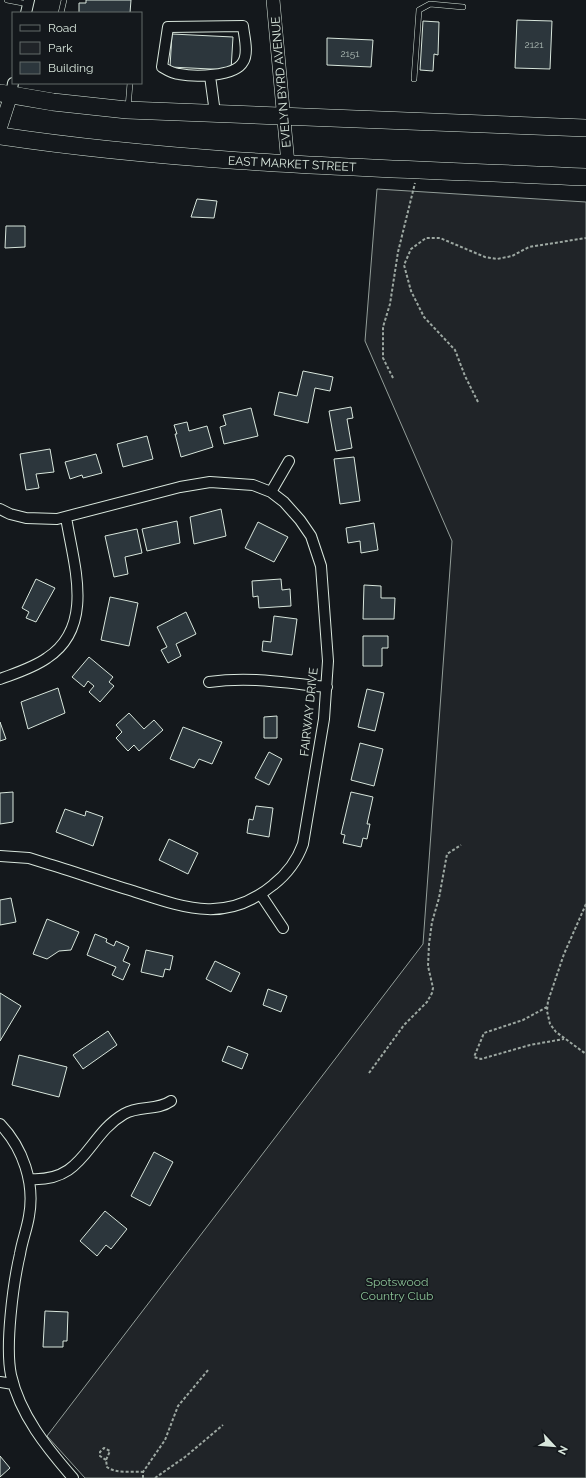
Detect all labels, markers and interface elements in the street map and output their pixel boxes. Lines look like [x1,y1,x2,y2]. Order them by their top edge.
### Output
legend [12,12,142,84]
street label: EVELYN BYRD AVENUE [268,16,294,148]
text: Road [48,21,77,35]
house number: 2121 [525,39,544,50]
text: Park [48,41,73,55]
house number: 2151 [340,48,360,59]
text: Building [48,61,94,75]
street label: EAST MARKET STREET [227,154,357,174]
street label: FAIRWAY DRIVE [297,667,321,757]
park label: Spotswood Country Club [361,1275,433,1303]
north arrow [534,1426,574,1466]
text: N [555,1444,570,1457]

